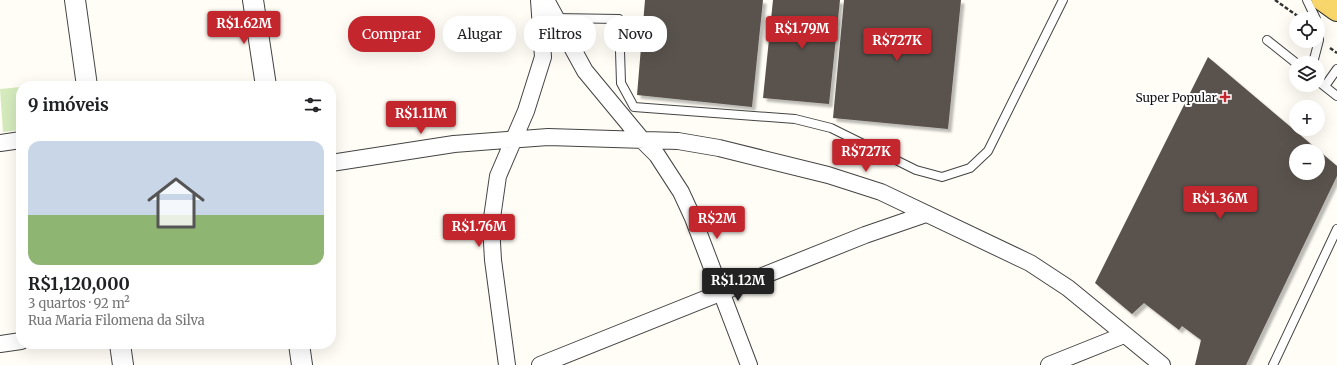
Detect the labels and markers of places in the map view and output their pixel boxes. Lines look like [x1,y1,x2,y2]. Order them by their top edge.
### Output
pin: R$1.62M [207,11,281,45]
pin: R$1.79M [765,16,839,50]
pin: R$727K [864,28,930,62]
place label: Super Popular [1135,90,1218,105]
marker: Super Popular [1220,92,1230,102]
pin: R$1.11M [384,101,458,135]
pin: R$727K [833,139,899,173]
pin: R$1.36M [1183,186,1257,220]
pin: R$2M [693,206,741,240]
pin: R$1.76M [442,214,516,248]
pin: R$1.12M [701,268,775,302]

